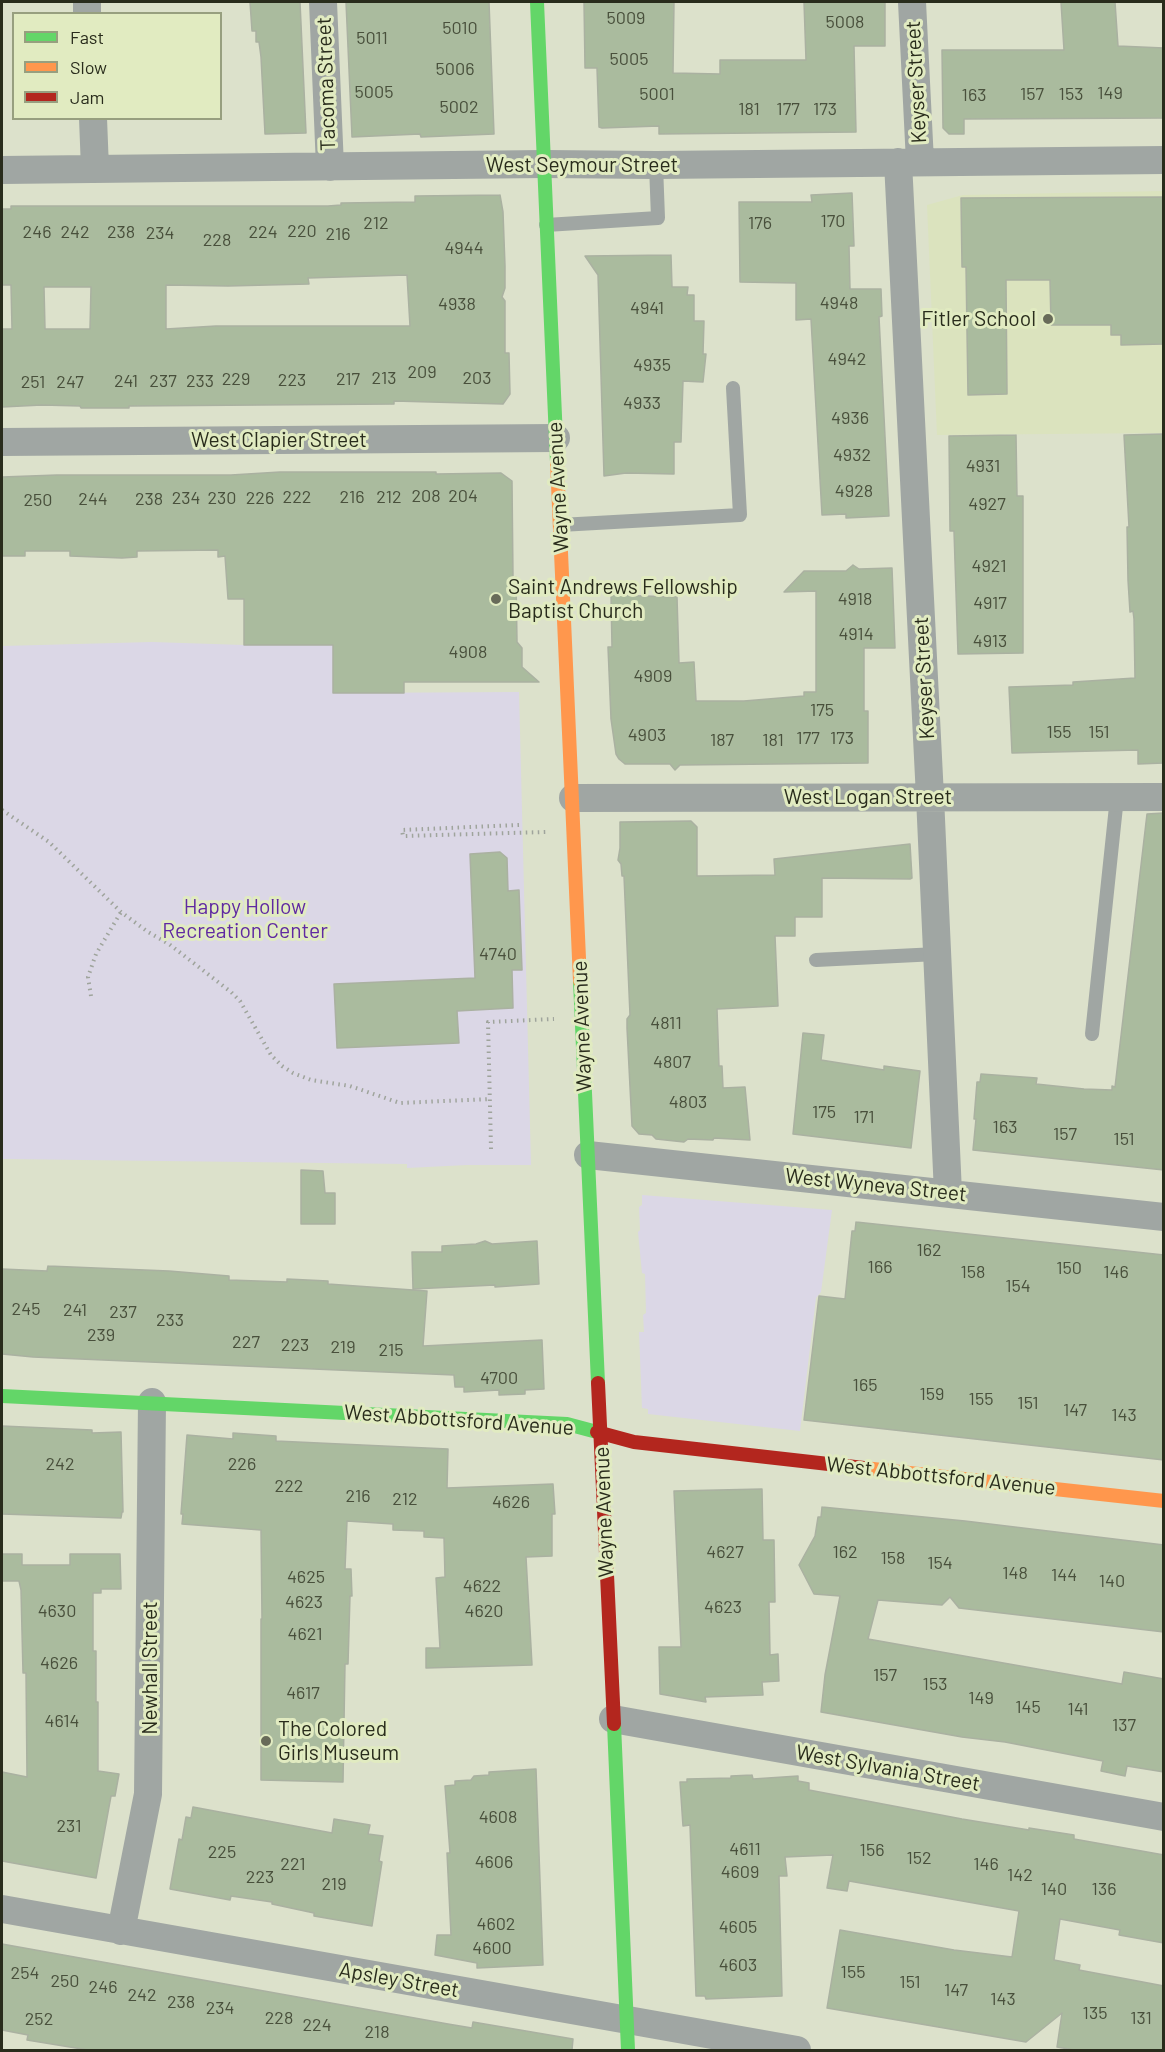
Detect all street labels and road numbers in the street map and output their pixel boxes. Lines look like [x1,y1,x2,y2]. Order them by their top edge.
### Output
street label: Tacoma Street [311,16,341,152]
street label: Keyser Street [900,20,932,144]
street label: West Seymour Street [486,152,678,178]
street label: Wayne Avenue [542,421,574,553]
street label: West Clapier Street [191,427,367,453]
street label: Keyser Street [908,616,940,740]
street label: West Logan Street [784,784,952,810]
street label: Wayne Avenue [567,960,597,1092]
street label: West Wyneva Street [784,1163,968,1207]
street label: West Abbottsford Avenue [343,1399,575,1441]
street label: Wayne Avenue [589,1446,619,1578]
street label: West Abbottsford Avenue [825,1451,1057,1501]
street label: Newhall Street [137,1601,163,1735]
street label: West Sylvania Street [794,1739,982,1797]
street label: Apsley Street [337,1957,461,2003]

